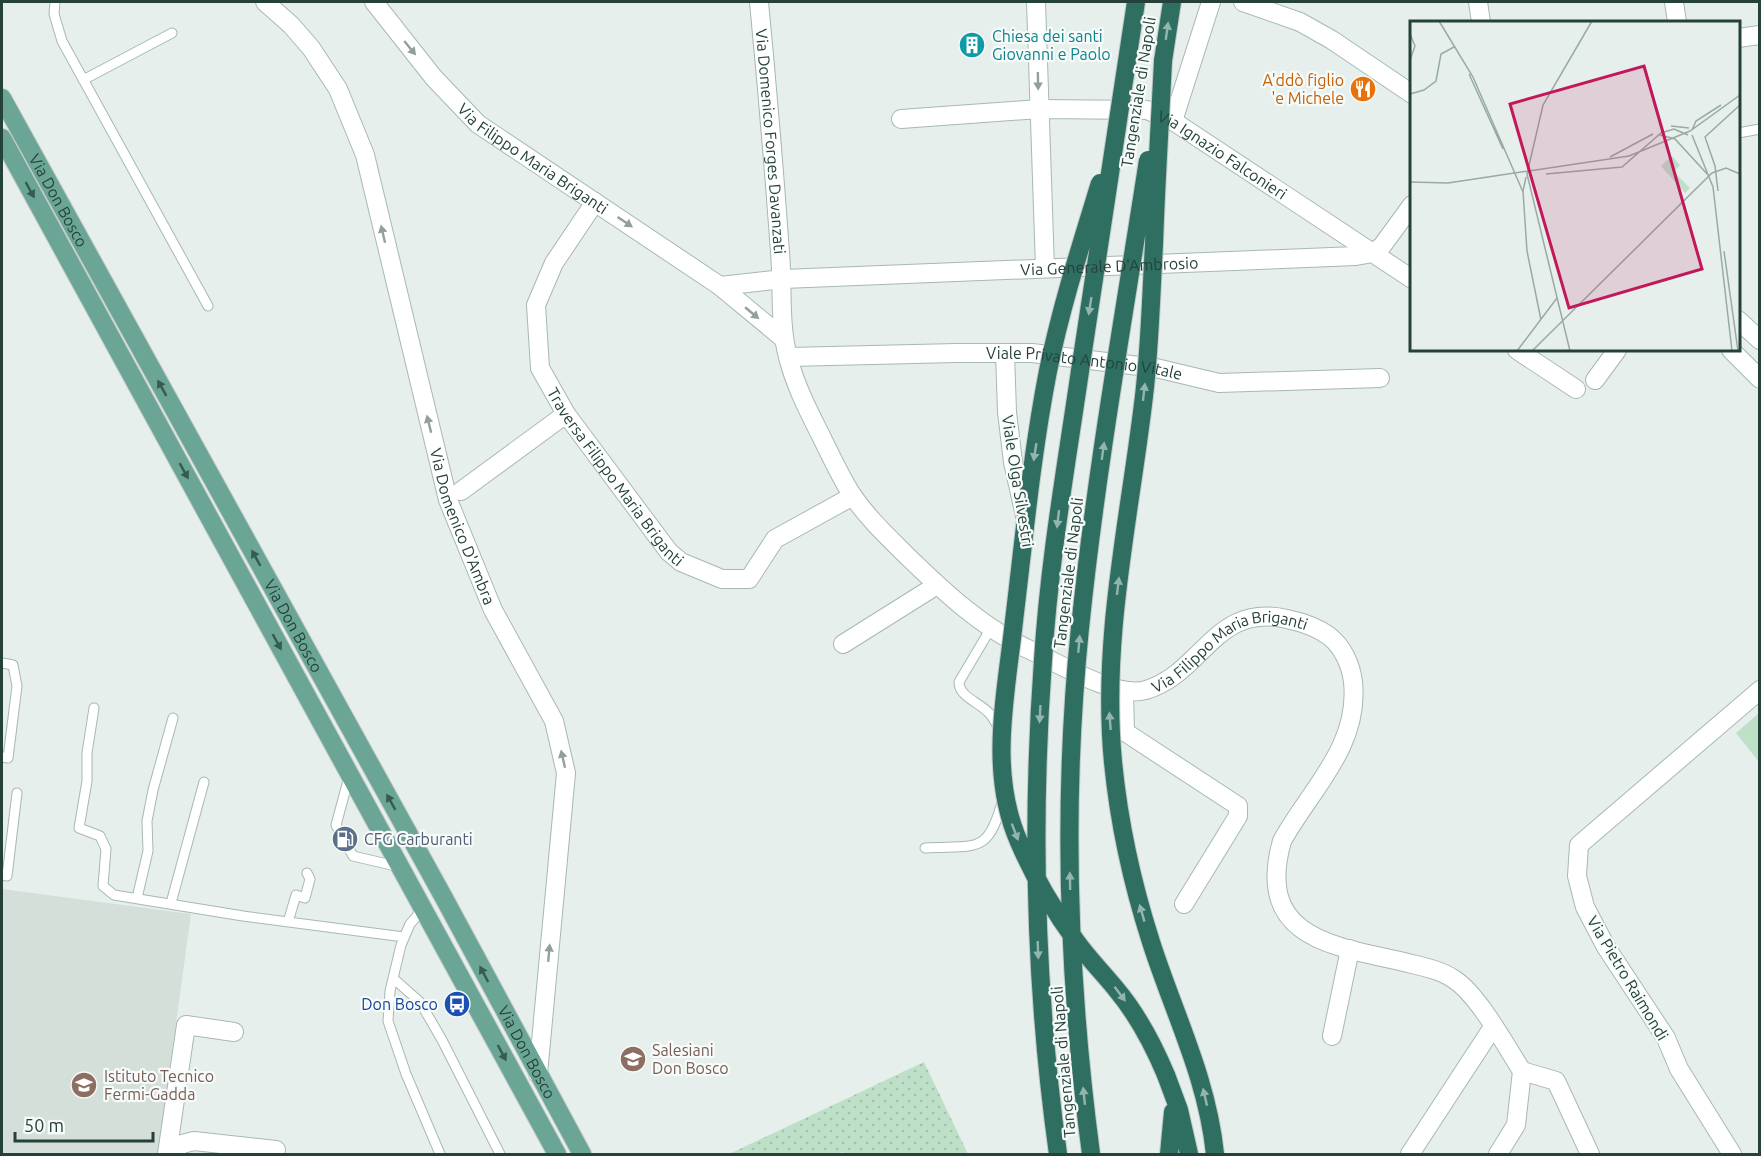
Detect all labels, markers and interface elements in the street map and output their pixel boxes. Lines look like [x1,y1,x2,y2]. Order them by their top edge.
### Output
street label: Tangenziale di Napoli [1117,15,1159,169]
inset map [1410,21,1740,351]
one-way arrow [1163,22,1172,41]
place label: Chiesa dei santi Giovanni e Paolo [992,27,1111,63]
street label: Via Domenico Forges Davanzati [753,28,789,255]
building icon: Chiesa dei santi Giovanni e Paolo [957,30,987,60]
one-way arrow [403,40,416,56]
one-way arrow [1034,71,1043,90]
place label: A'ddò figlio 'e Michele [1262,71,1344,107]
restaurant icon: A'ddò figlio 'e Michele [1348,74,1378,104]
street label: Via Filippo Maria Briganti [454,100,611,217]
street label: Via Ignazio Falconieri [1155,107,1290,203]
street label: Via Don Bosco [26,151,91,250]
one-way arrow [25,181,35,198]
one-way arrow [617,216,633,227]
one-way arrow [378,225,387,244]
street label: Via Generale D'Ambrosio [1020,253,1199,278]
one-way arrow [1086,297,1095,316]
one-way arrow [744,306,760,319]
street label: Viale Privato Antonio Vitale [986,344,1184,383]
one-way arrow [157,379,167,396]
one-way arrow [1140,383,1149,402]
street label: Traversa Filippo Maria Briganti [544,384,687,569]
street label: Viale Olga Silvestri [999,414,1037,548]
one-way arrow [424,415,434,433]
one-way arrow [1099,441,1108,460]
one-way arrow [1031,442,1040,461]
street label: Via Domenico D'Ambra [427,446,499,607]
one-way arrow [178,463,188,480]
street label: Tangenziale di Napoli [1050,496,1086,650]
one-way arrow [1054,510,1063,529]
one-way arrow [251,549,261,566]
street label: Via Don Bosco [261,576,326,675]
one-way arrow [1113,576,1122,595]
street label: Via Filippo Maria Briganti [1149,607,1310,696]
one-way arrow [272,634,282,651]
one-way arrow [1074,635,1083,654]
one-way arrow [1035,704,1044,723]
one-way arrow [1106,711,1115,730]
one-way arrow [557,750,567,768]
one-way arrow [386,794,396,811]
one-way arrow [1010,823,1020,841]
fuel station icon: CFG Carburanti [330,824,360,854]
place label: CFG Carburanti [364,830,473,848]
one-way arrow [1065,871,1075,890]
one-way arrow [1137,903,1146,921]
street label: Via Pietro Raimondi [1584,913,1672,1043]
one-way arrow [1034,941,1043,960]
one-way arrow [544,943,554,962]
one-way arrow [479,965,489,982]
street label: Tangenziale di Napoli [1047,985,1079,1139]
one-way arrow [1114,987,1126,1002]
bus stop icon: Don Bosco [442,989,472,1019]
place label: Don Bosco [361,995,438,1013]
street label: Via Don Bosco [495,1002,559,1102]
place label: Salesiani Don Bosco [652,1041,729,1077]
school or university icon: Salesiani Don Bosco [618,1044,648,1074]
one-way arrow [497,1045,507,1062]
place label: Istituto Tecnico Fermi-Gadda [104,1067,214,1103]
school or university icon: Istituto Tecnico Fermi-Gadda [69,1070,99,1100]
one-way arrow [1079,1087,1089,1106]
one-way arrow [1200,1087,1209,1106]
scale bar [15,1105,153,1143]
text: 50 m [24,1115,64,1135]

